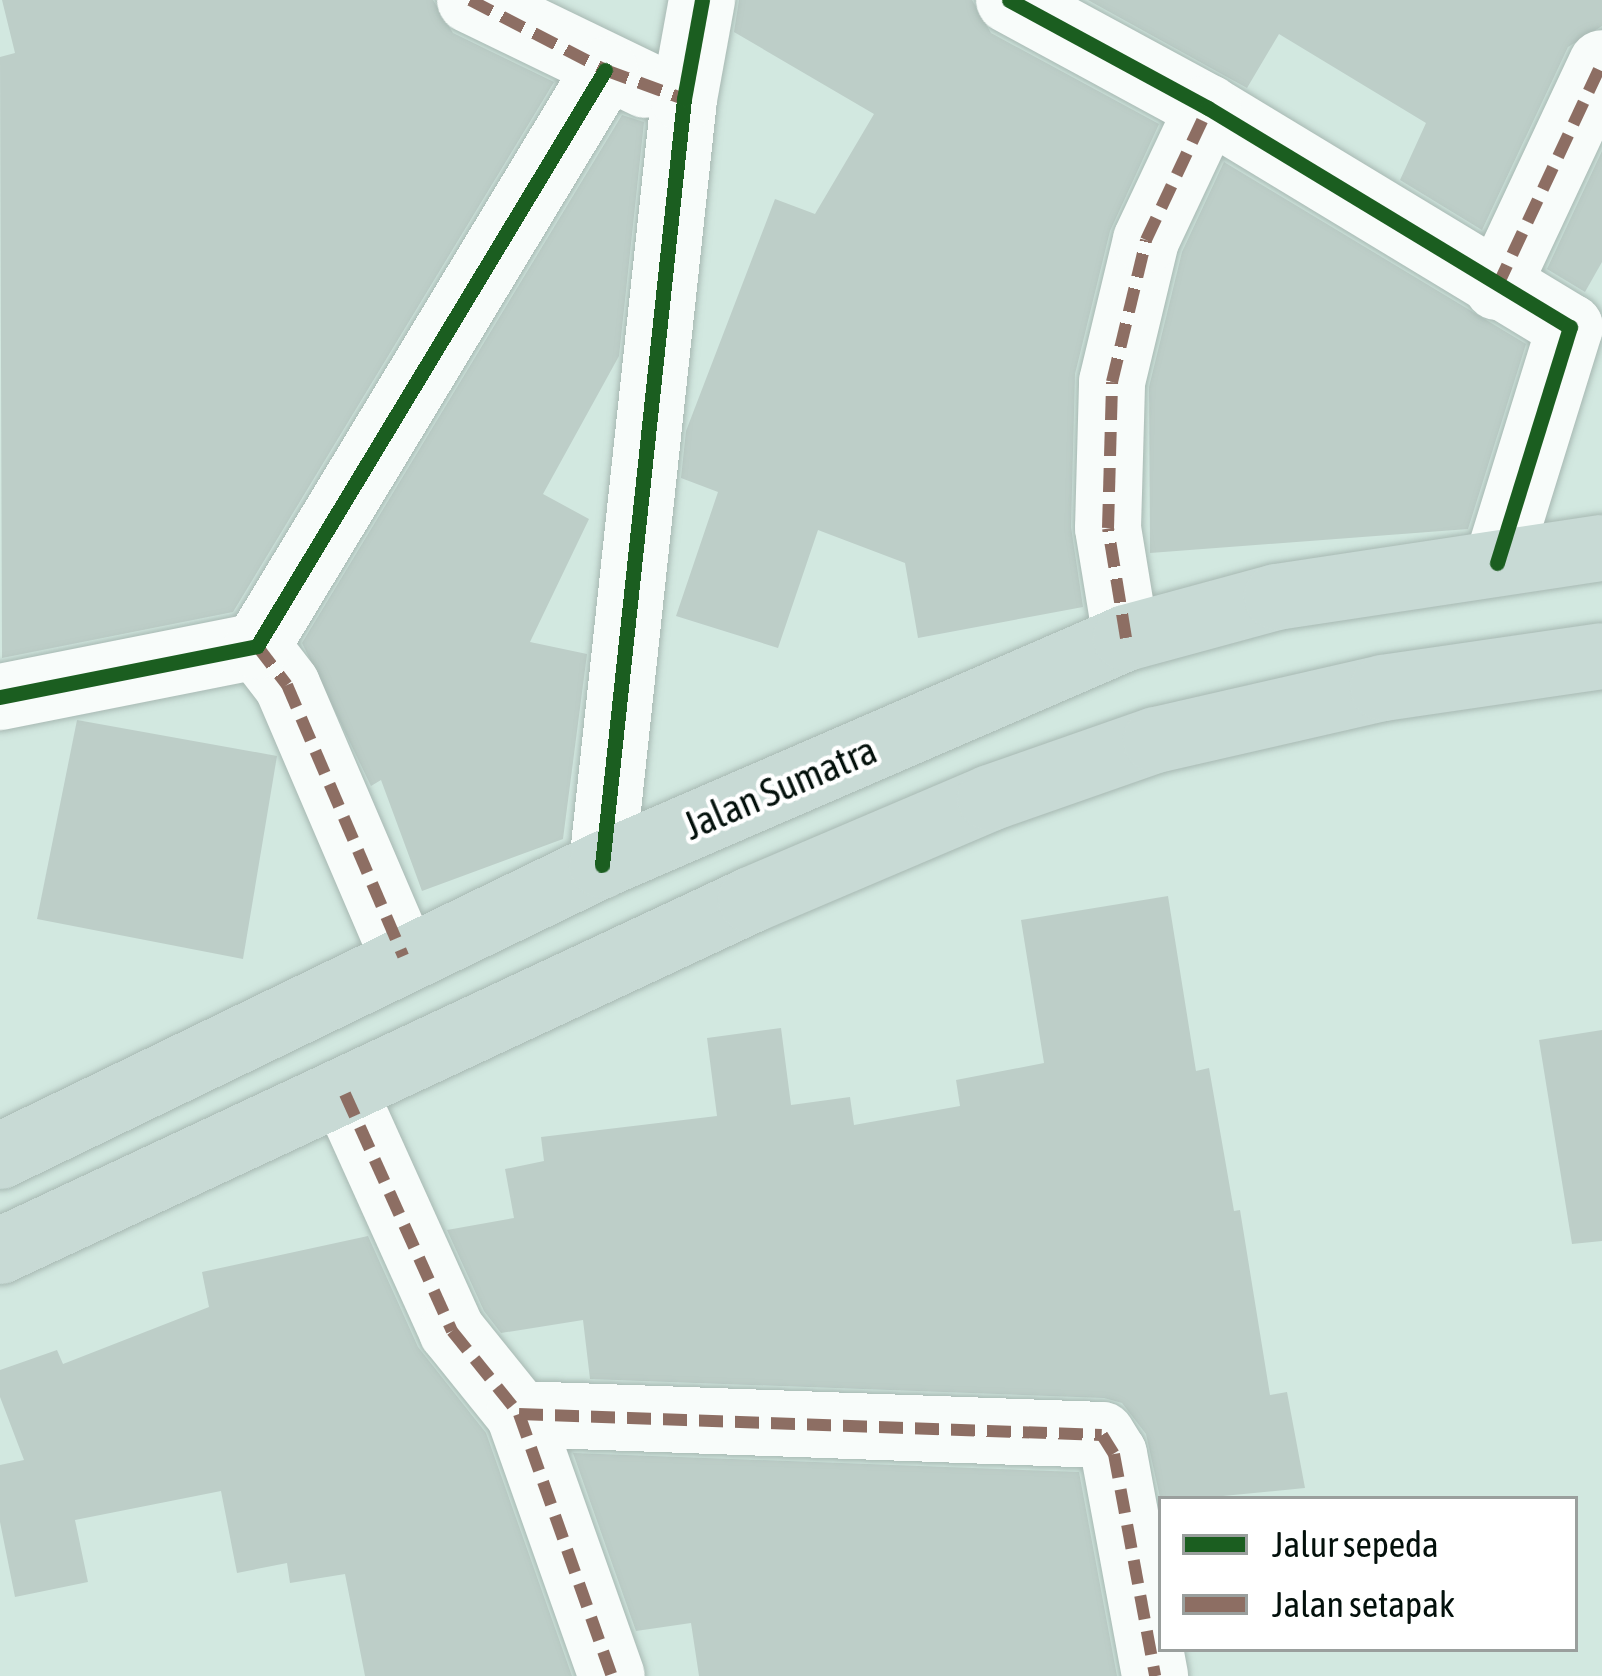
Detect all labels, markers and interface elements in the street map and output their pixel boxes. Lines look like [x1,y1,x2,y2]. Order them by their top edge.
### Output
street label: Jalan Sumatra [677,726,883,850]
legend [1158,1496,1578,1652]
text: Jalur sepeda [1272,1523,1439,1565]
text: Jalan setapak [1272,1583,1455,1625]

